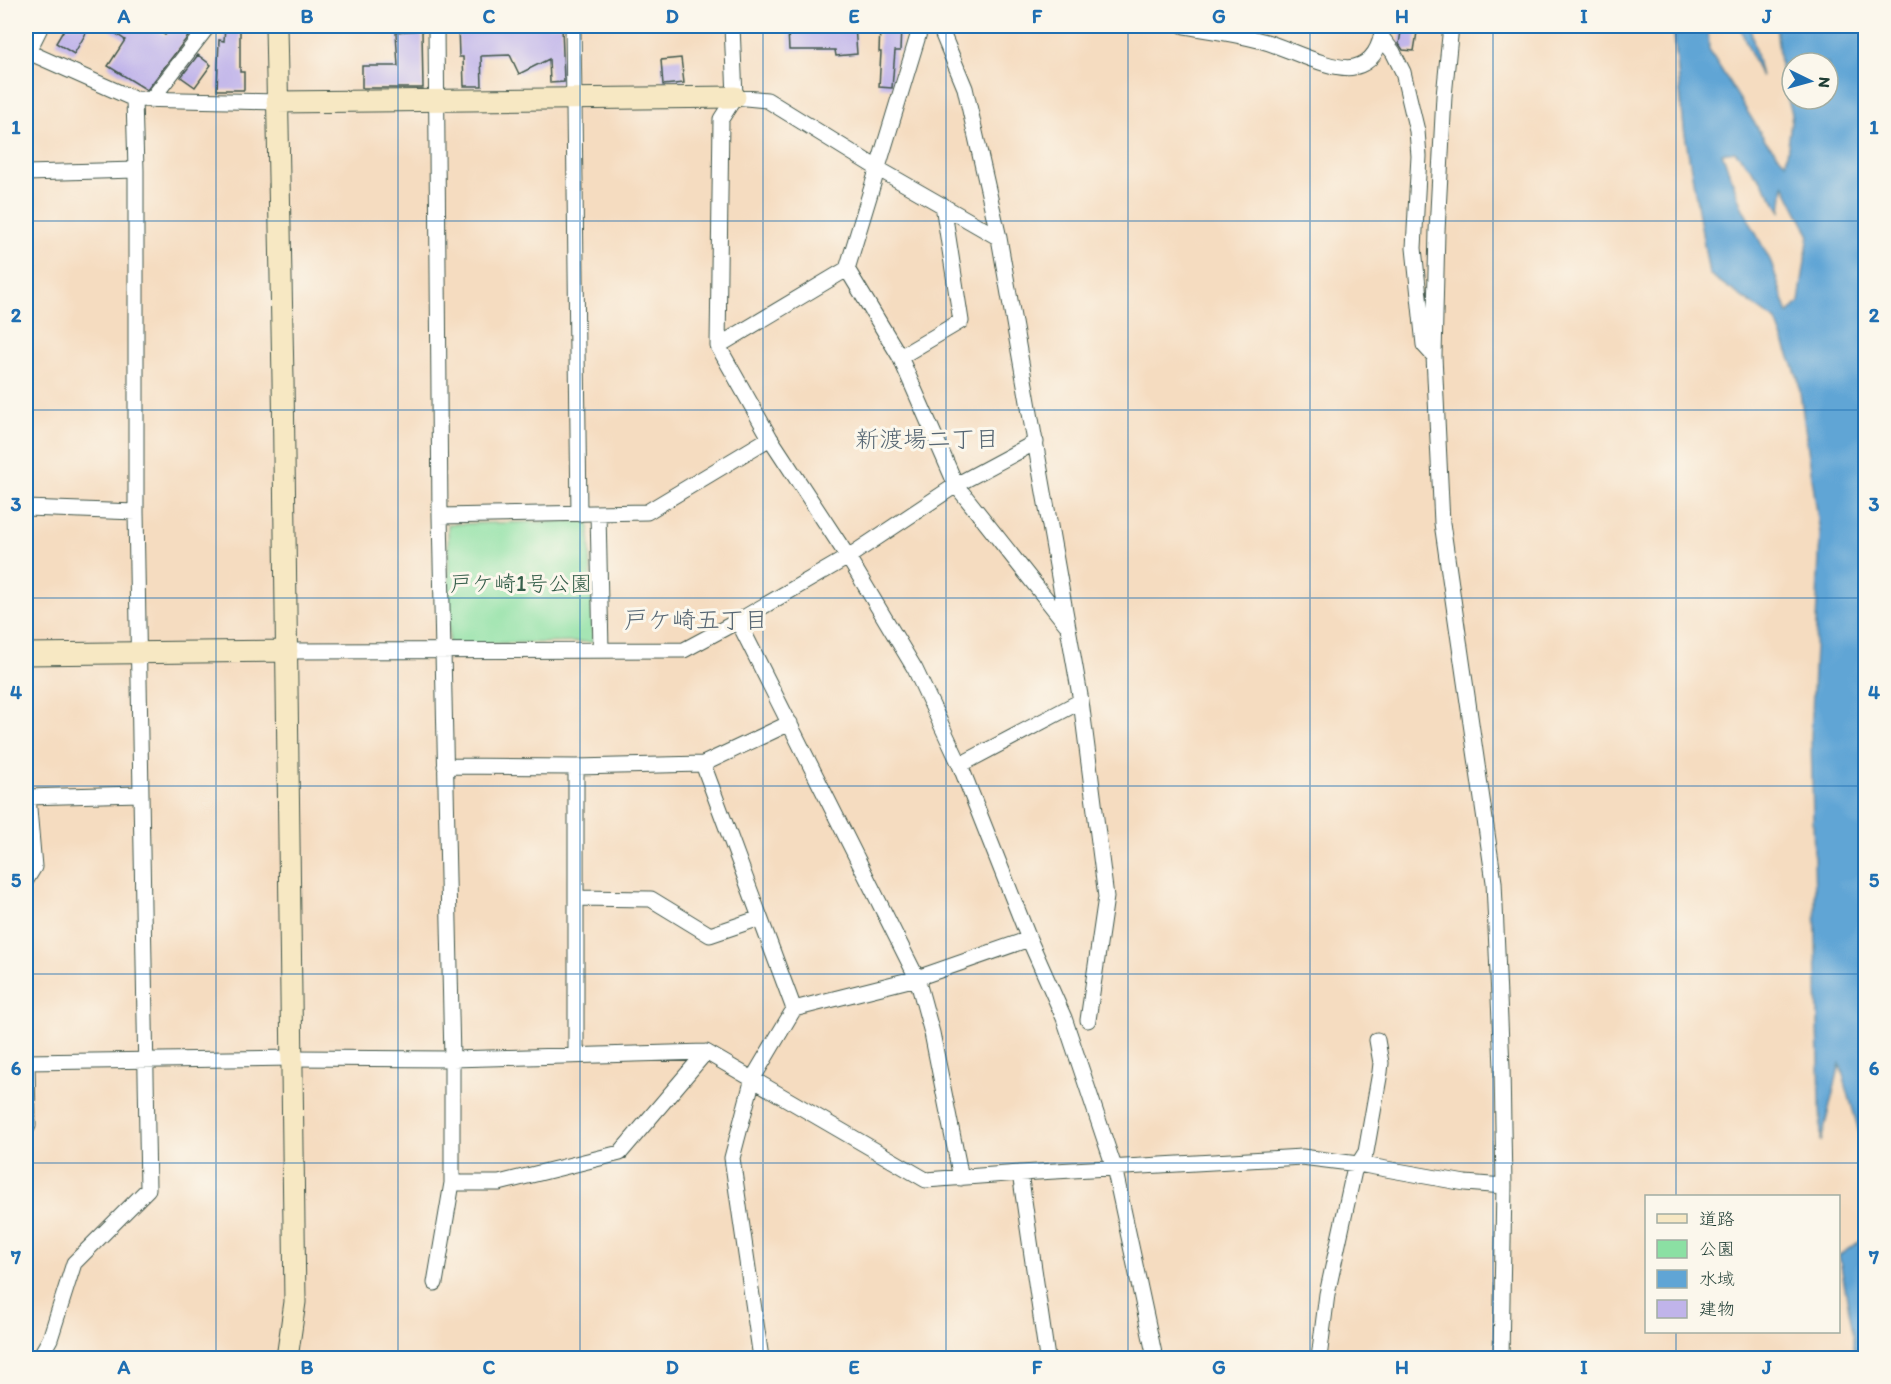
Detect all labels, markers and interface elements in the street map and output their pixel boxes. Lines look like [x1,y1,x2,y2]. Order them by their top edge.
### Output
text: A [117,4,131,28]
text: B [301,4,314,28]
text: C [483,4,496,28]
text: D [665,4,679,28]
text: E [848,4,860,28]
text: F [1032,4,1043,28]
text: G [1212,4,1226,28]
text: H [1395,4,1409,28]
text: I [1580,4,1588,28]
text: J [1761,4,1772,28]
north arrow [1780,51,1840,111]
text: N [1815,76,1834,88]
text: 1 [11,115,21,139]
text: 1 [1869,115,1879,139]
text: 2 [11,303,22,327]
text: 2 [1869,303,1880,327]
district label: 新渡場二丁目 [855,424,999,453]
text: 3 [11,492,22,516]
text: 3 [1869,492,1880,516]
park label: 戸ケ崎1号公園 [450,570,592,597]
district label: 戸ケ崎五丁目 [624,605,768,634]
text: 4 [10,680,22,704]
text: 4 [1868,680,1880,704]
text: 5 [11,868,22,892]
text: 5 [1869,868,1880,892]
text: 6 [11,1056,22,1080]
text: 6 [1869,1056,1880,1080]
legend [1645,1195,1840,1333]
text: 道路 [1699,1208,1735,1230]
text: 公園 [1699,1238,1735,1260]
text: 7 [10,1245,21,1269]
text: 7 [1868,1245,1879,1269]
text: 水域 [1699,1268,1735,1290]
text: 建物 [1699,1298,1735,1320]
text: A [117,1355,131,1379]
text: B [301,1355,314,1379]
text: C [483,1355,496,1379]
text: D [665,1355,679,1379]
text: E [848,1355,860,1379]
text: F [1032,1355,1043,1379]
text: G [1212,1355,1226,1379]
text: H [1395,1355,1409,1379]
text: I [1580,1355,1588,1379]
text: J [1761,1355,1772,1379]

